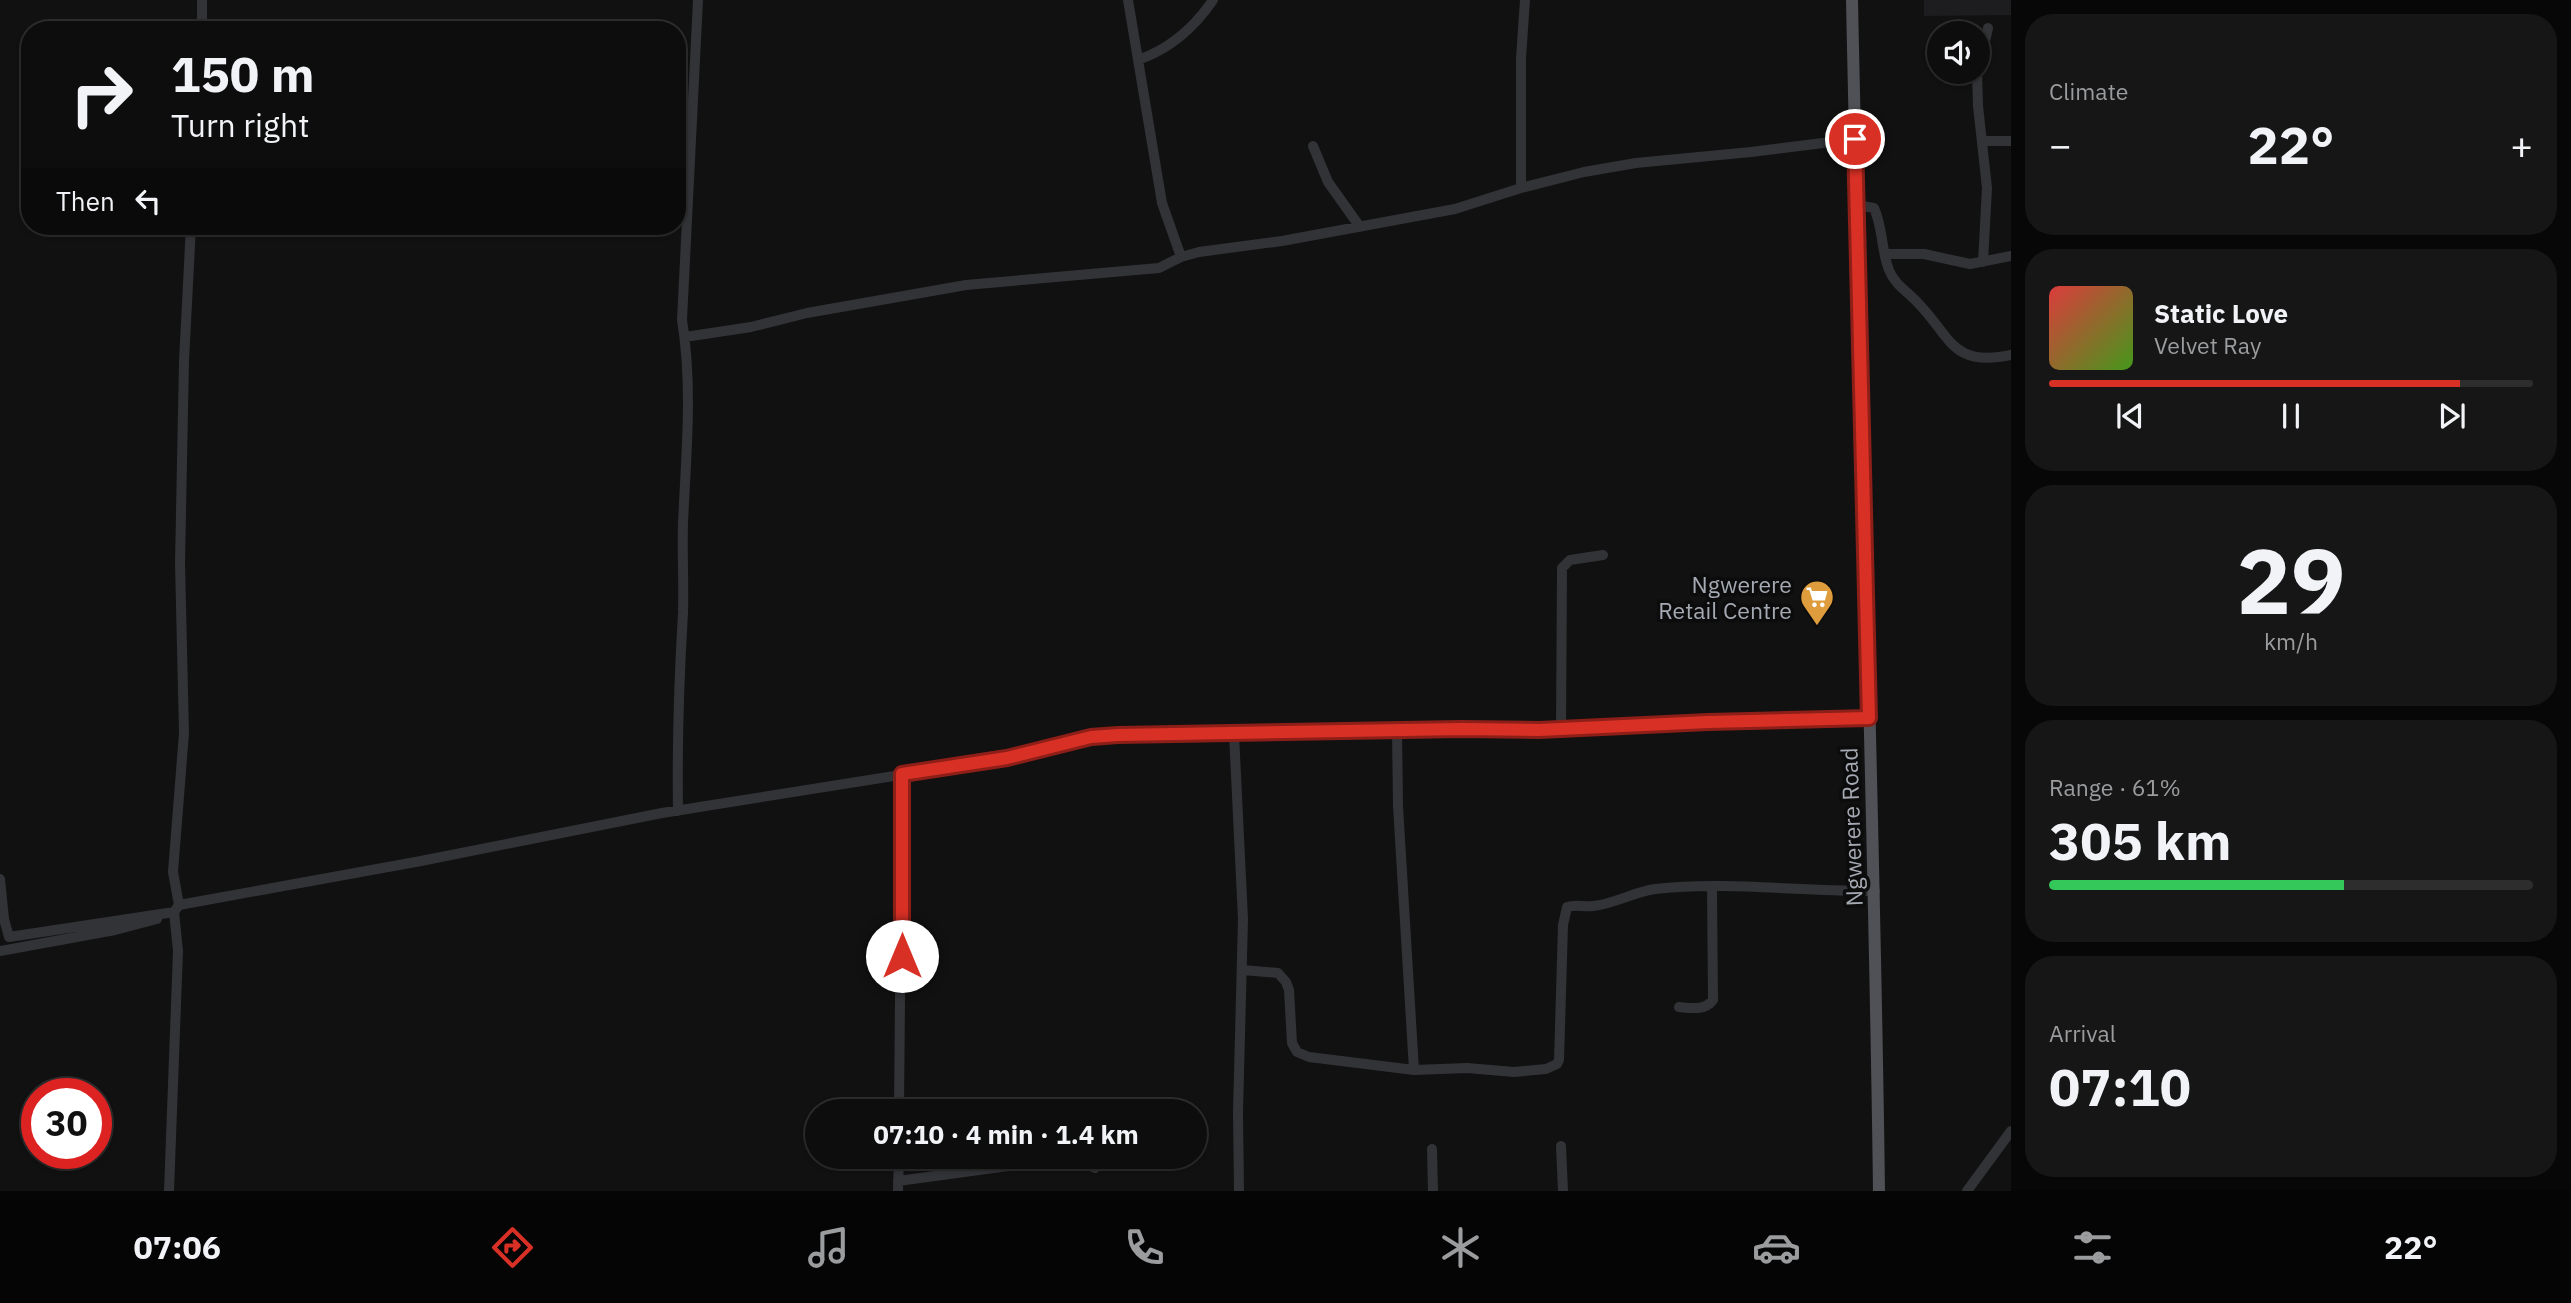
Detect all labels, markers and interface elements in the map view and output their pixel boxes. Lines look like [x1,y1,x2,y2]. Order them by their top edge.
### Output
map controls [1927,21,1990,84]
button: sound [1927,21,1990,84]
text: 150 m [171,42,315,105]
icon: right [56,49,147,140]
text: Climate [2049,76,2128,106]
text: Turn right [171,104,309,146]
pin [1825,109,1885,169]
text: 22° [2248,111,2334,178]
icon: arrive [1836,120,1874,158]
text: − [2049,120,2072,169]
text: + [2510,120,2533,169]
icon: left [129,182,167,220]
text: Then [56,184,115,218]
text: Static Love [2154,296,2288,330]
text: Velvet Ray [2154,330,2261,360]
icon: previous [2111,397,2149,435]
icon: pause [2272,397,2310,435]
icon: next [2433,397,2471,435]
text: 29 [2236,521,2346,639]
place label: Ngwerere Retail Centre [1658,569,1792,625]
supermarket icon: Ngwerere Retail Centre [1798,578,1836,627]
text: km/h [2264,626,2318,656]
street label: Ngwerere Road [1833,747,1869,907]
text: Range · 61% [2049,772,2181,802]
text: 305 km [2049,807,2231,874]
position arrow [865,919,939,993]
text: Arrival [2049,1018,2116,1048]
text: 07:10 [2049,1053,2191,1120]
speed limit sign: 30 [21,1078,112,1169]
text: 07:10 · 4 min · 1.4 km [873,1117,1139,1151]
icon: directions [488,1223,537,1272]
icon: music [804,1223,853,1272]
icon: phone [1120,1223,1169,1272]
icon: climate [1436,1223,1485,1272]
icon: car [1752,1223,1801,1272]
icon: filters [2068,1223,2117,1272]
text: 07:06 [134,1226,221,1268]
text: 22° [2384,1226,2437,1268]

